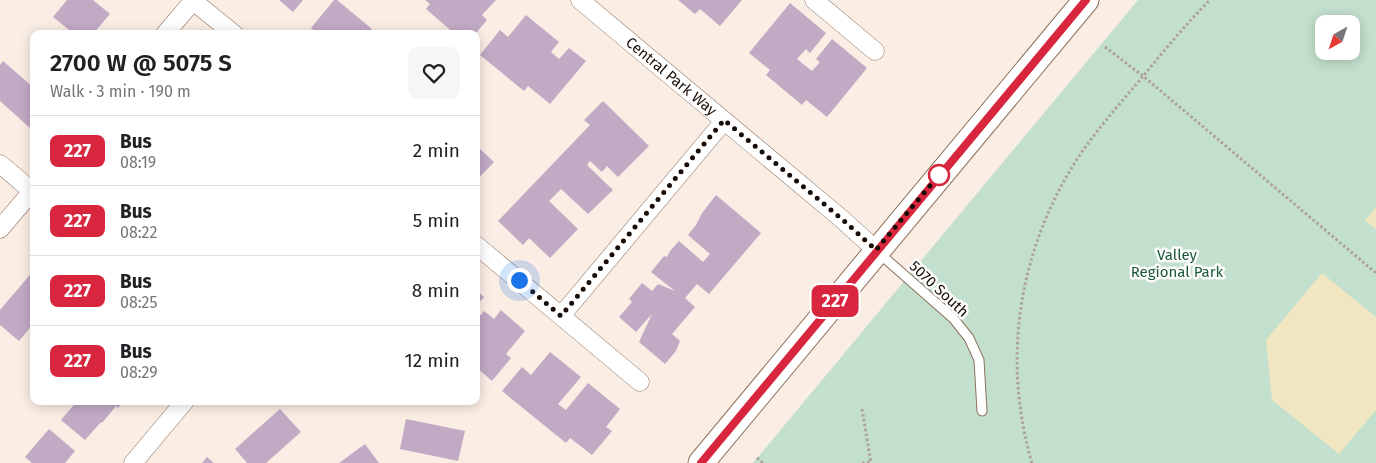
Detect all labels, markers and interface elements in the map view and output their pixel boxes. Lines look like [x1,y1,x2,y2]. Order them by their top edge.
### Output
north arrow [1315,15,1360,60]
map controls [1315,15,1360,60]
street label: Central Park Way [622,33,721,120]
button: heart [408,47,460,99]
text: 2700 W @ 5075 S [50,49,232,77]
text: Walk · 3 min · 190 m [50,82,191,101]
text: Bus [120,130,152,153]
text: 2 min [413,139,460,162]
text: 227 [64,140,91,162]
text: 08:19 [120,153,156,172]
unlabelled marker [928,164,950,186]
text: Bus [120,200,152,223]
text: 5 min [413,209,460,232]
text: 227 [64,210,91,232]
text: 08:22 [120,223,157,242]
park label: Valley Regional Park [1131,246,1224,281]
street label: 5070 South [906,257,972,321]
your location [507,268,532,293]
text: Bus [120,270,152,293]
text: 8 min [412,279,460,302]
text: 227 [64,280,91,302]
line badge: 227 [806,285,864,317]
text: 227 [822,290,848,312]
text: 08:25 [120,293,158,312]
text: Bus [120,340,152,363]
text: 12 min [405,349,460,372]
text: 227 [64,350,91,372]
text: 08:29 [120,363,158,382]

